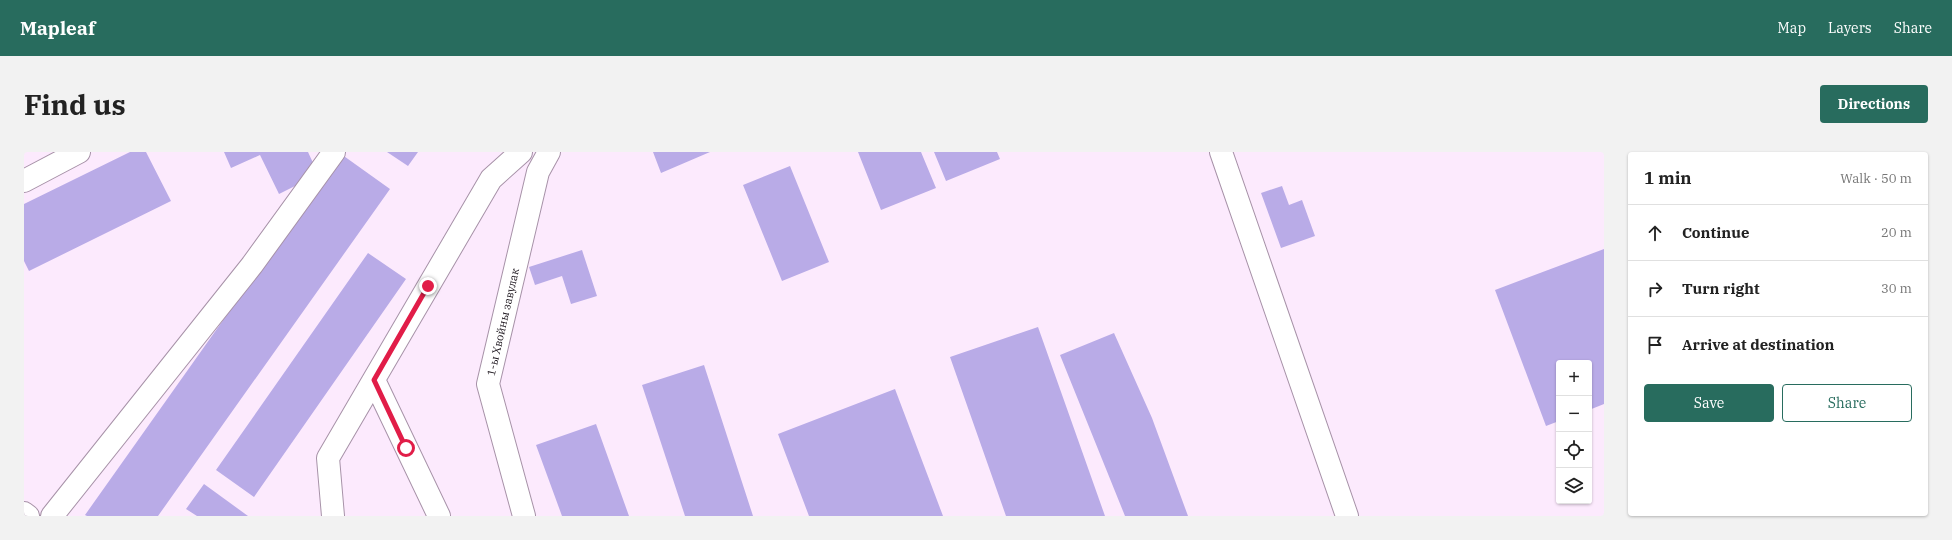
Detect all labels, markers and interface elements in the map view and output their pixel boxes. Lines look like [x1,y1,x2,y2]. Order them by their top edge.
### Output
text: Mapleaf [20,16,95,40]
text: Map [1778,19,1806,37]
text: Layers [1828,19,1872,37]
text: Share [1894,19,1932,37]
button: Directions [1820,85,1928,123]
text: Find us [24,86,126,123]
text: 1 min [1644,167,1692,189]
text: Walk · 50 m [1840,170,1912,187]
icon: ahead [1644,222,1666,244]
text: Continue [1682,223,1749,242]
text: 20 m [1881,224,1912,241]
street label: 1-ы Хвойны завулак [484,266,522,377]
route end [419,277,437,295]
icon: right [1644,278,1666,300]
text: Turn right [1682,279,1760,298]
text: 30 m [1881,280,1912,297]
icon: arrive [1644,334,1666,356]
text: Arrive at destination [1682,335,1834,354]
map controls [1556,360,1592,504]
button: + [1556,360,1592,396]
button: Save [1644,384,1774,422]
button: Share [1782,384,1912,422]
button: − [1556,396,1592,432]
button: locate [1556,432,1592,468]
route start [397,439,415,457]
button: layers [1556,468,1592,504]

